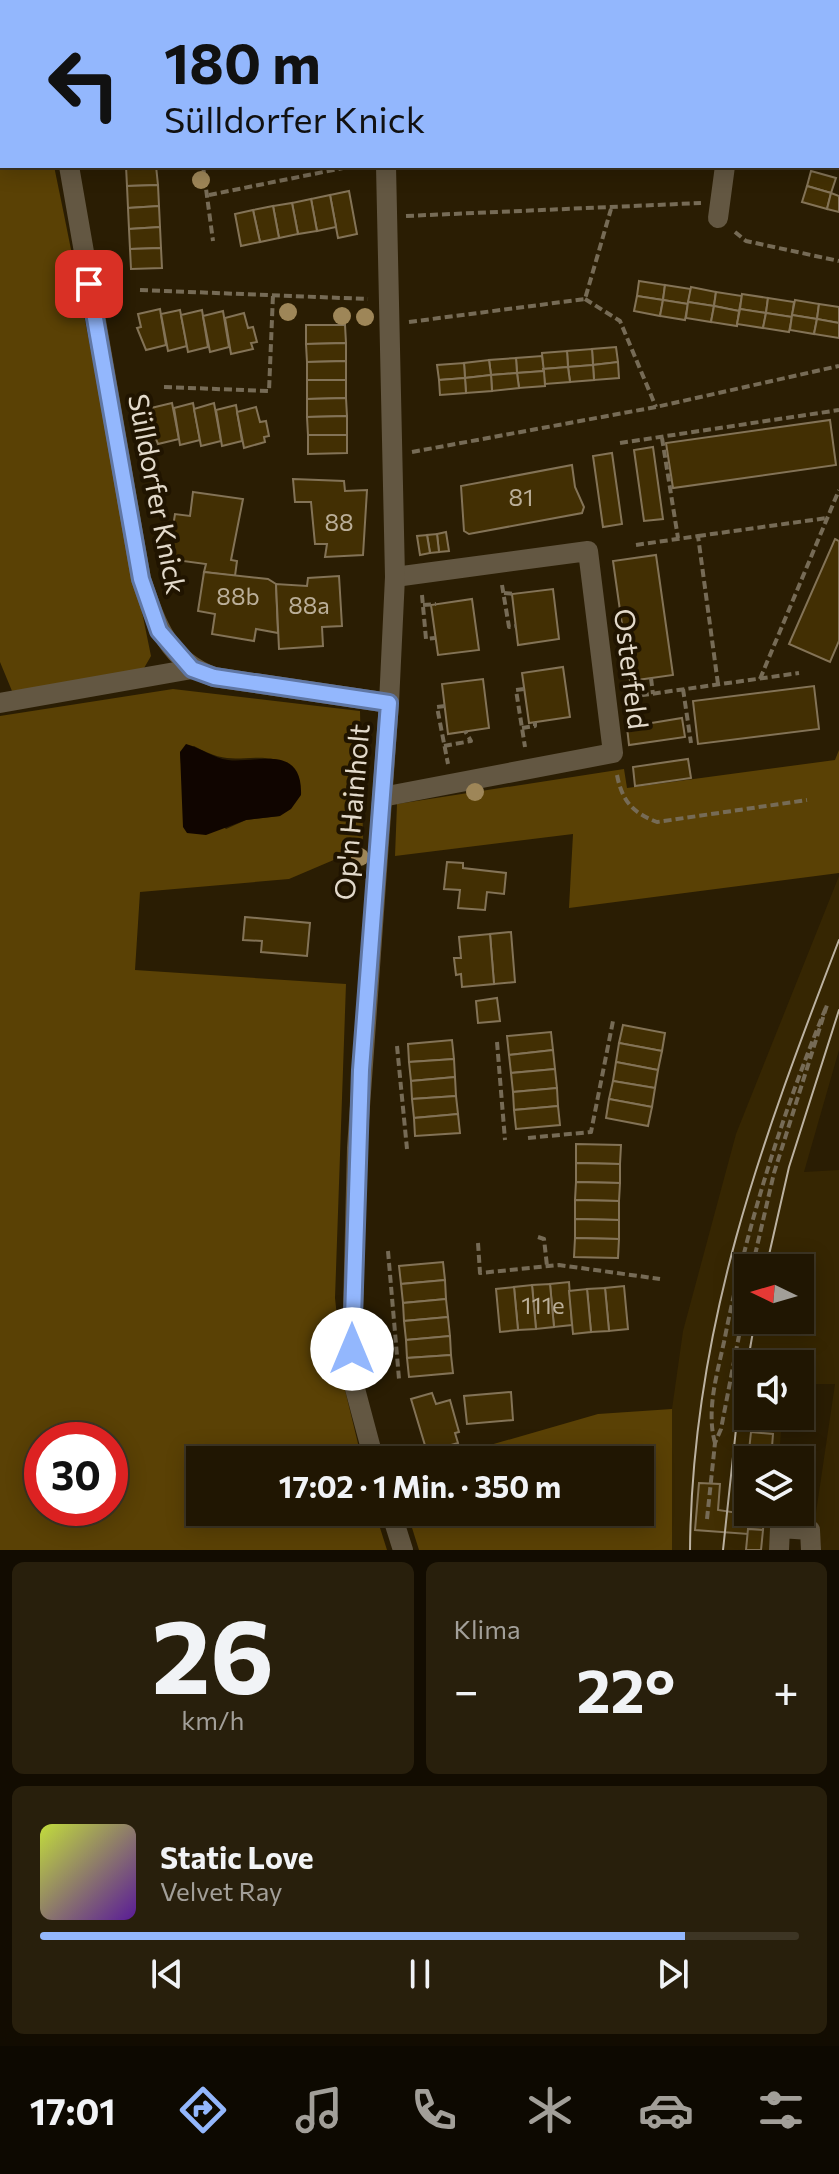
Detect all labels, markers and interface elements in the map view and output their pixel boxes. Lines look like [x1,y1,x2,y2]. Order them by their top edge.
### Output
text: 180 m [164,27,321,96]
icon: left [32,32,136,136]
text: Sülldorfer Knick [164,96,425,140]
pin [55,250,123,318]
icon: arrive [67,262,111,306]
street label: Sülldorfer Knick [122,391,194,597]
house number: 81 [509,482,533,511]
house number: 88 [324,507,354,536]
house number: 88b [216,581,260,610]
house number: 88a [288,590,330,619]
street label: Osterfeld [608,607,656,731]
street label: Op'n Hainholt [326,722,376,901]
north arrow [734,1254,814,1334]
map controls [734,1254,814,1526]
house number: 111e [521,1290,565,1319]
position arrow [310,1307,394,1391]
button: sound [734,1350,814,1430]
speed limit sign: 30 [24,1422,128,1526]
button: layers [734,1446,814,1526]
text: 17:02 · 1 Min. · 350 m [279,1467,561,1504]
text: 26 [151,1588,274,1715]
text: Klima [454,1613,521,1644]
text: 22° [576,1652,675,1725]
text: − [454,1662,479,1716]
text: + [773,1662,799,1716]
text: km/h [181,1704,244,1735]
text: Static Love [160,1838,314,1875]
text: Velvet Ray [160,1875,283,1906]
icon: previous [145,1952,189,1996]
icon: pause [398,1952,442,1996]
icon: next [651,1952,695,1996]
icon: directions [175,2082,231,2138]
icon: music [291,2082,347,2138]
icon: phone [406,2082,462,2138]
icon: climate [522,2082,578,2138]
icon: car [638,2082,694,2138]
icon: filters [753,2082,809,2138]
text: 17:01 [30,2088,116,2132]

